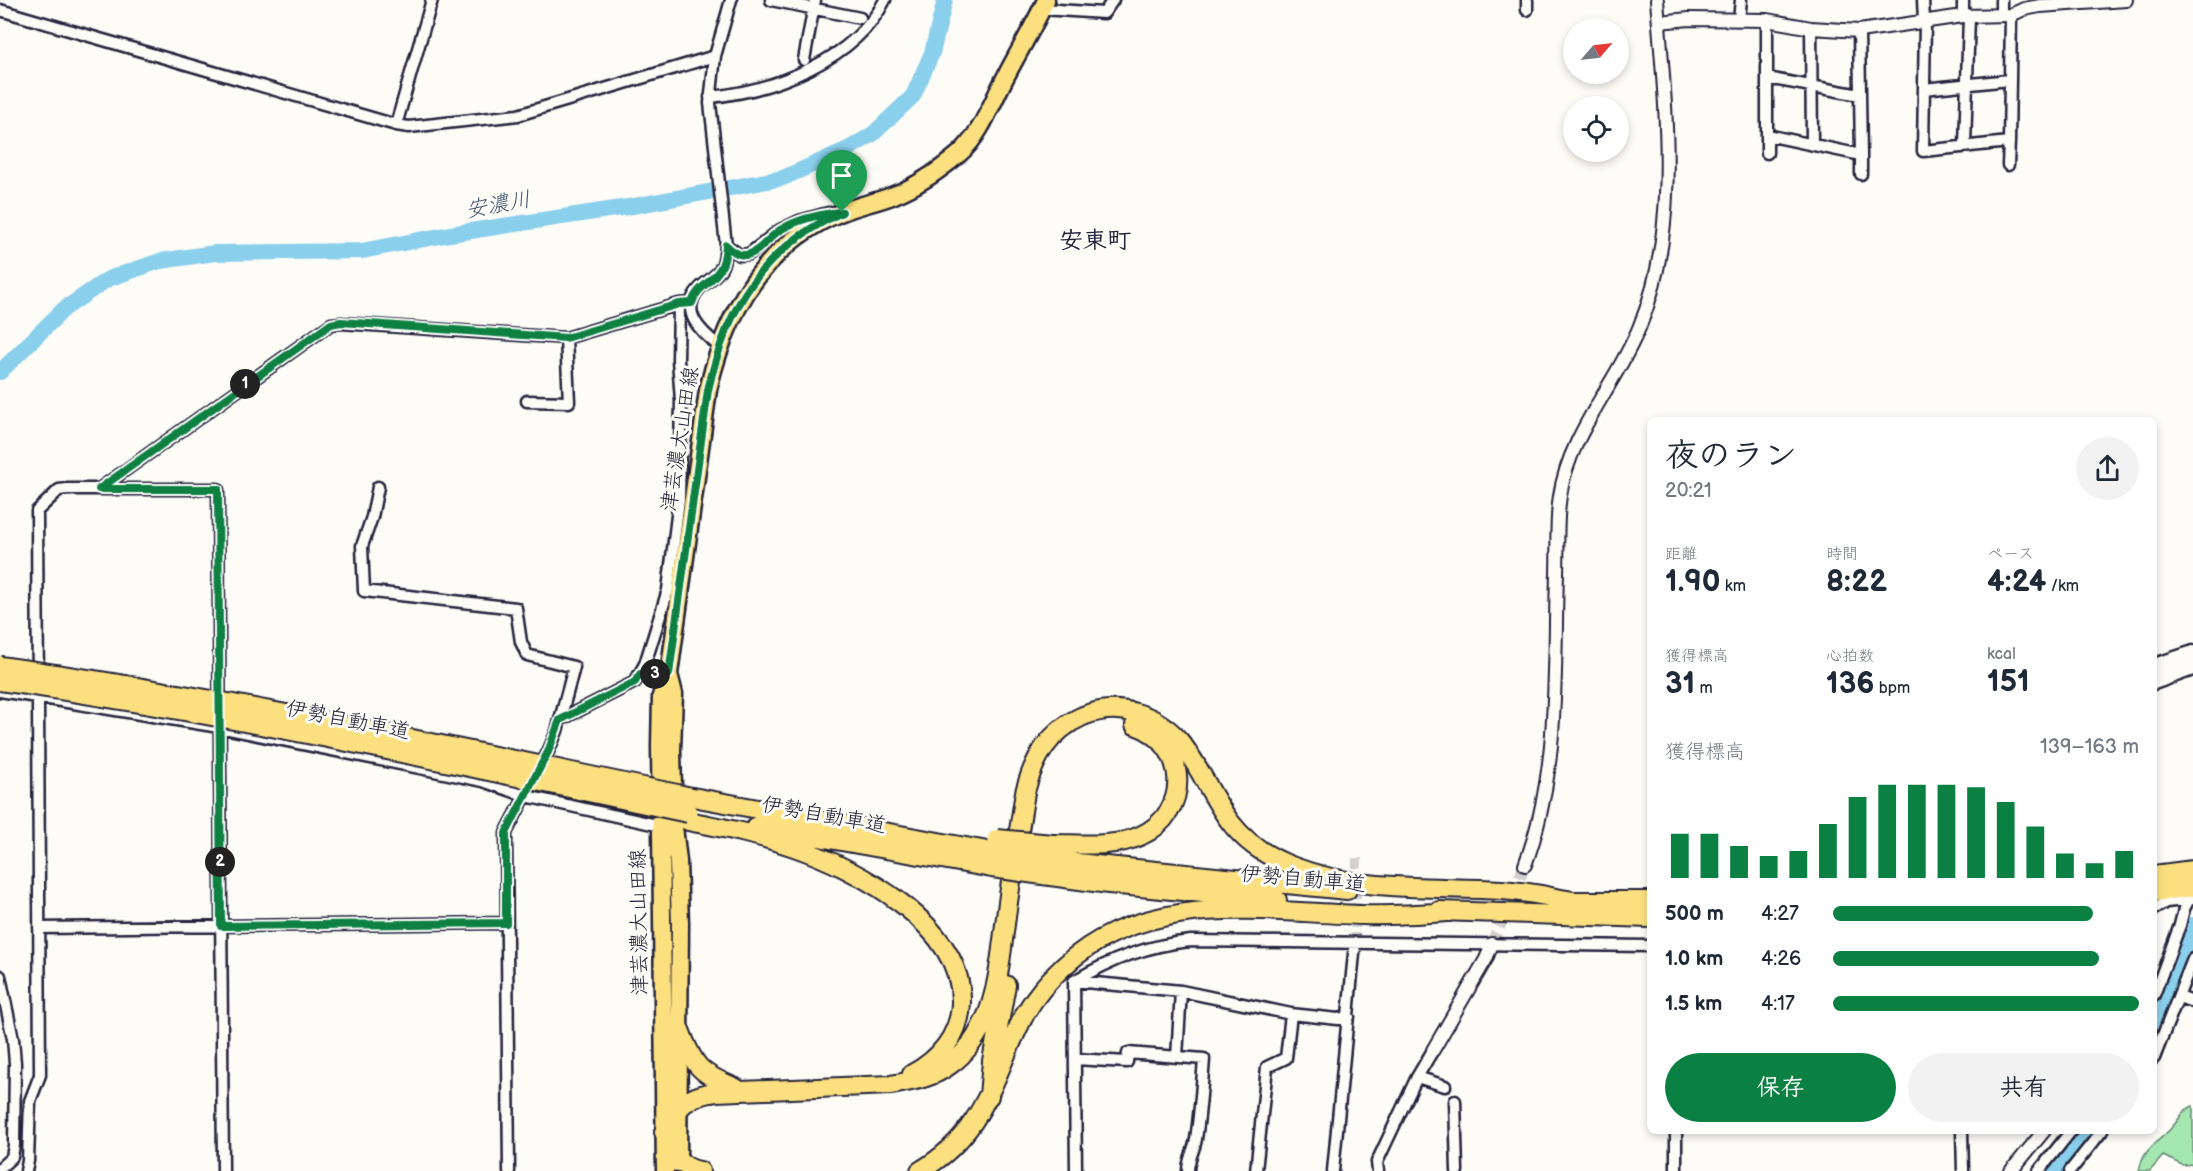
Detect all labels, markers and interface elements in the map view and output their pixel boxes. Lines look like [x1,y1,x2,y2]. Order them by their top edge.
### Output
north arrow [1563,18,1629,84]
map controls [1563,18,1629,162]
button: locate [1563,96,1629,162]
pin [816,150,867,212]
icon: arrive [825,159,858,192]
water label: 安濃川 [463,186,533,224]
district label: 安東町 [1059,226,1131,255]
street label: 津芸濃大山田線 [656,364,704,514]
pin: 1 [230,369,260,399]
text: 1 [242,374,248,393]
text: 夜のラン [1665,436,1797,476]
button: share [2076,437,2139,500]
text: 20:21 [1665,479,1712,503]
text: 距離 [1665,545,1697,564]
text: 時間 [1826,545,1858,564]
text: ペース [1987,545,2034,564]
text: 1.90 [1665,564,1721,600]
text: 8:22 [1826,564,1887,600]
text: 4:24 [1987,564,2046,600]
text: km [1721,577,1746,596]
text: /km [2046,577,2079,596]
text: kcal [1987,645,2016,664]
text: 獲得標高 [1665,647,1729,666]
text: 心拍数 [1826,647,1874,666]
pin: 3 [640,659,670,689]
text: 3 [650,664,660,683]
text: 151 [1987,664,2030,700]
text: 31 [1665,666,1695,702]
text: 136 [1826,666,1874,702]
text: m [1695,679,1713,698]
text: bpm [1874,679,1910,698]
street label: 伊勢自動車道 [284,696,412,744]
text: 139–163 m [2040,735,2139,759]
text: 獲得標高 [1665,740,1745,764]
street label: 伊勢自動車道 [760,792,888,838]
pin: 2 [205,847,235,877]
street label: 津芸濃大山田線 [625,848,653,996]
text: 2 [215,852,225,871]
street label: 伊勢自動車道 [1239,861,1367,897]
text: 500 m [1665,902,1724,926]
text: 4:27 [1761,902,1799,926]
text: 1.0 km [1665,947,1723,971]
text: 4:26 [1761,947,1801,971]
text: 1.5 km [1665,992,1722,1016]
text: 4:17 [1761,992,1795,1016]
button: 保存 [1665,1053,1896,1122]
button: 共有 [1908,1053,2139,1122]

